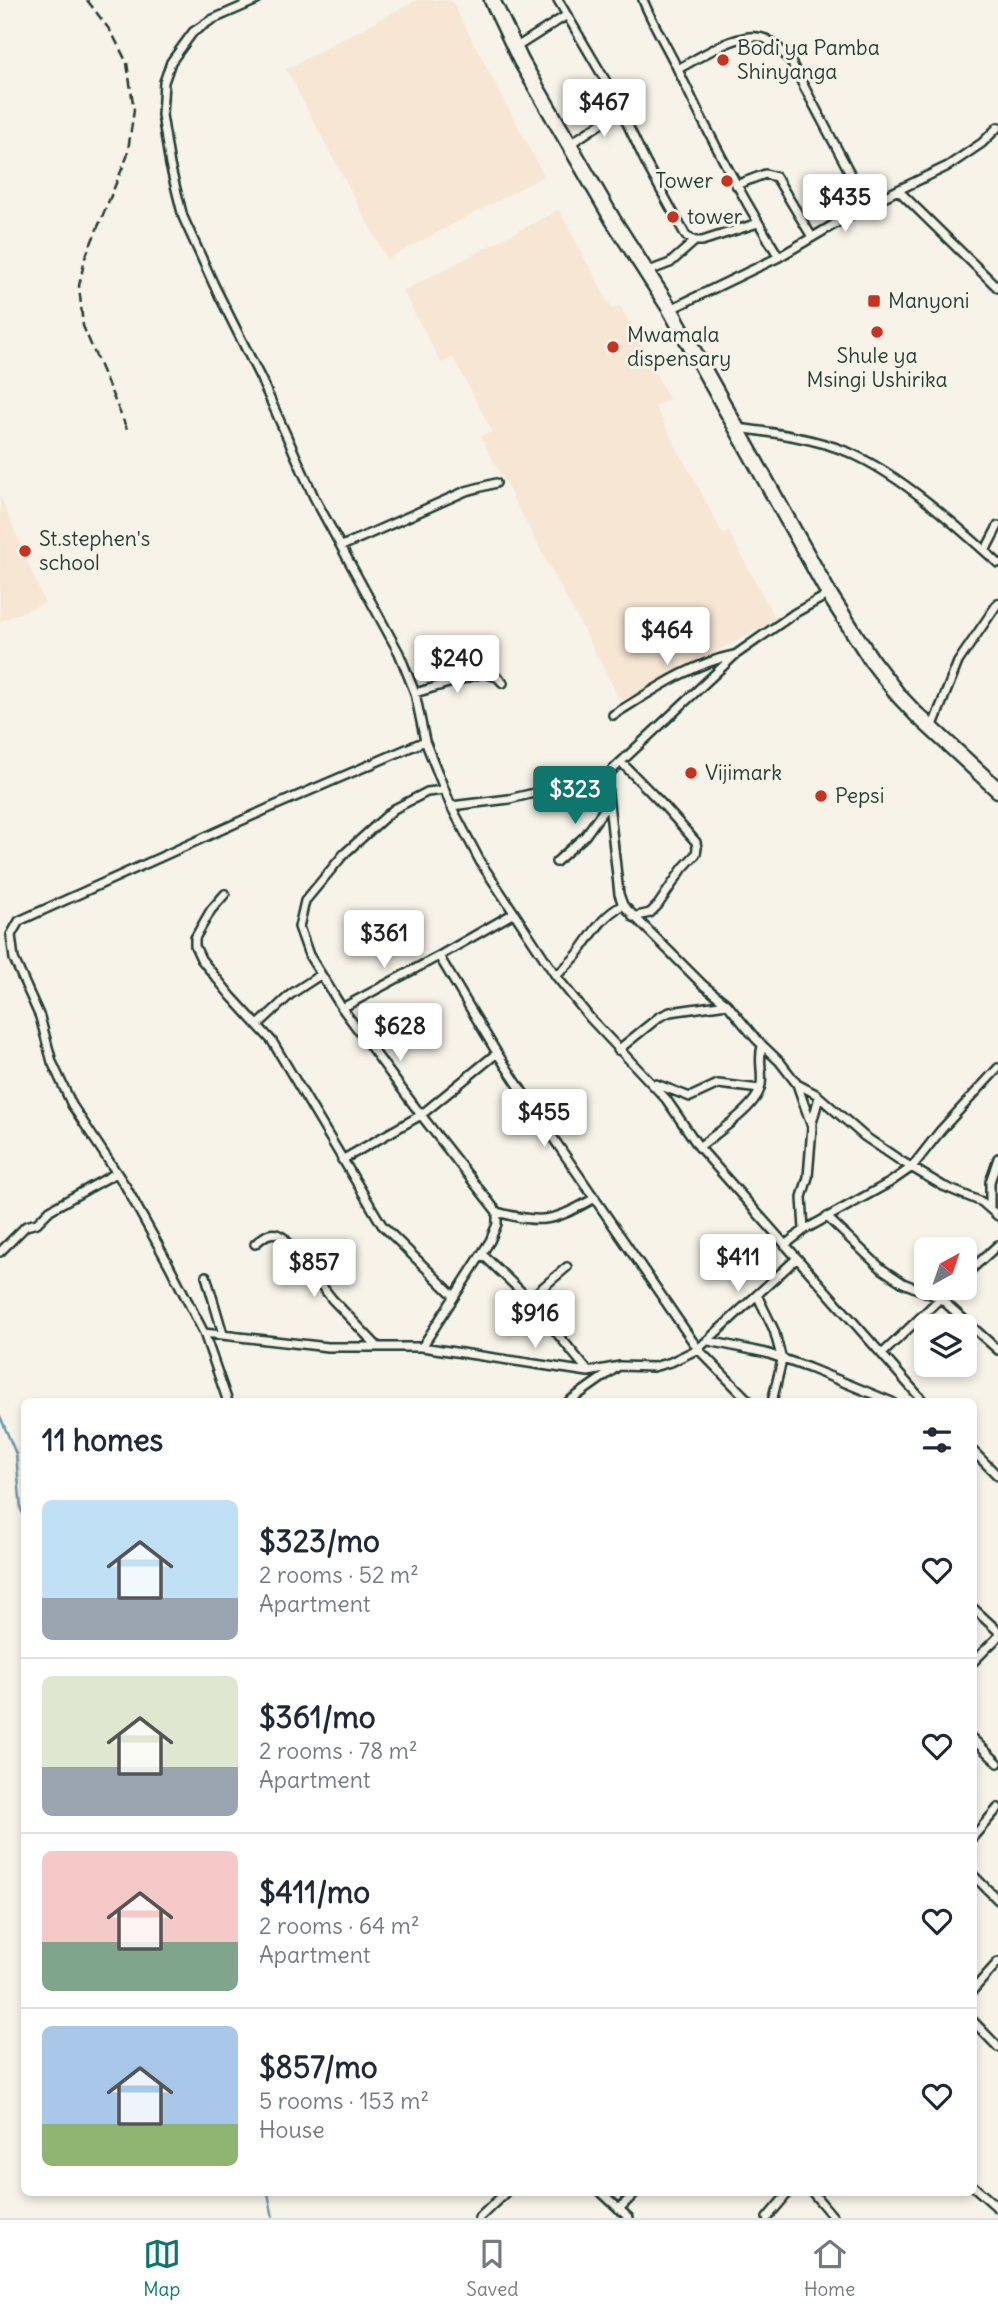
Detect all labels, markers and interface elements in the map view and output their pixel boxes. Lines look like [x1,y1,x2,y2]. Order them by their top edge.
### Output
place label: Bodi ya Pamba Shinyanga [737,34,880,85]
marker: Bodi ya Pamba Shinyanga [715,52,731,68]
pin: $467 [563,80,645,139]
text: $467 [579,87,629,116]
place label: Tower [655,167,713,194]
marker: Tower [719,173,735,189]
pin: $435 [804,174,886,234]
text: $435 [819,182,871,211]
place label: tower [687,203,743,230]
marker: tower [665,209,681,225]
place label: Manyoni [888,287,970,314]
marker: Manyoni [866,293,882,309]
place label: Mwamala dispensary [627,321,731,372]
marker: Shule ya Msingi Ushirika [869,324,885,340]
marker: Mwamala dispensary [605,339,621,355]
place label: Shule ya Msingi Ushirika [806,342,948,393]
place label: St.stephen's school [39,525,150,576]
marker: St.stephen's school [17,543,33,559]
pin: $464 [626,608,708,667]
text: $464 [641,615,693,644]
pin: $240 [416,636,498,695]
text: $240 [430,643,484,672]
place label: Vijimark [705,759,782,786]
marker: Vijimark [683,765,699,781]
pin: $323 [534,766,616,826]
text: $323 [549,774,601,803]
place label: Pepsi [835,782,884,809]
marker: Pepsi [813,788,829,804]
pin: $361 [343,911,425,970]
text: $361 [360,918,408,947]
pin: $628 [359,1004,441,1063]
text: $628 [374,1011,426,1040]
pin: $455 [503,1090,585,1149]
text: $455 [518,1097,570,1126]
pin: $411 [697,1234,779,1294]
north arrow [914,1237,976,1300]
map controls [914,1237,977,1377]
pin: $857 [273,1240,355,1299]
text: $411 [716,1242,760,1271]
text: $857 [289,1247,339,1276]
pin: $916 [494,1290,576,1350]
text: $916 [511,1298,559,1327]
button: layers [914,1314,977,1377]
text: 11 homes [42,1421,163,1459]
icon: filters [918,1421,956,1459]
text: $323/mo [259,1522,380,1560]
icon: home [98,1528,182,1612]
icon: heart [918,1551,956,1589]
text: 2 rooms · 52 m² [259,1560,419,1589]
text: Apartment [259,1589,371,1618]
text: $361/mo [259,1698,376,1736]
icon: home [98,1704,182,1788]
icon: heart [918,1727,956,1765]
text: 2 rooms · 78 m² [259,1736,418,1765]
text: Apartment [259,1765,371,1794]
text: $411/mo [259,1873,370,1911]
icon: home [98,1879,182,1963]
icon: heart [918,1902,956,1940]
text: 2 rooms · 64 m² [259,1911,420,1940]
text: Apartment [259,1940,371,1969]
text: $857/mo [259,2048,378,2086]
icon: home [98,2054,182,2138]
icon: heart [918,2077,956,2115]
text: 5 rooms · 153 m² [259,2086,429,2115]
text: House [259,2115,325,2144]
tab: Map [143,2235,181,2301]
tab: Saved [466,2235,518,2301]
tab: Home [804,2235,855,2301]

